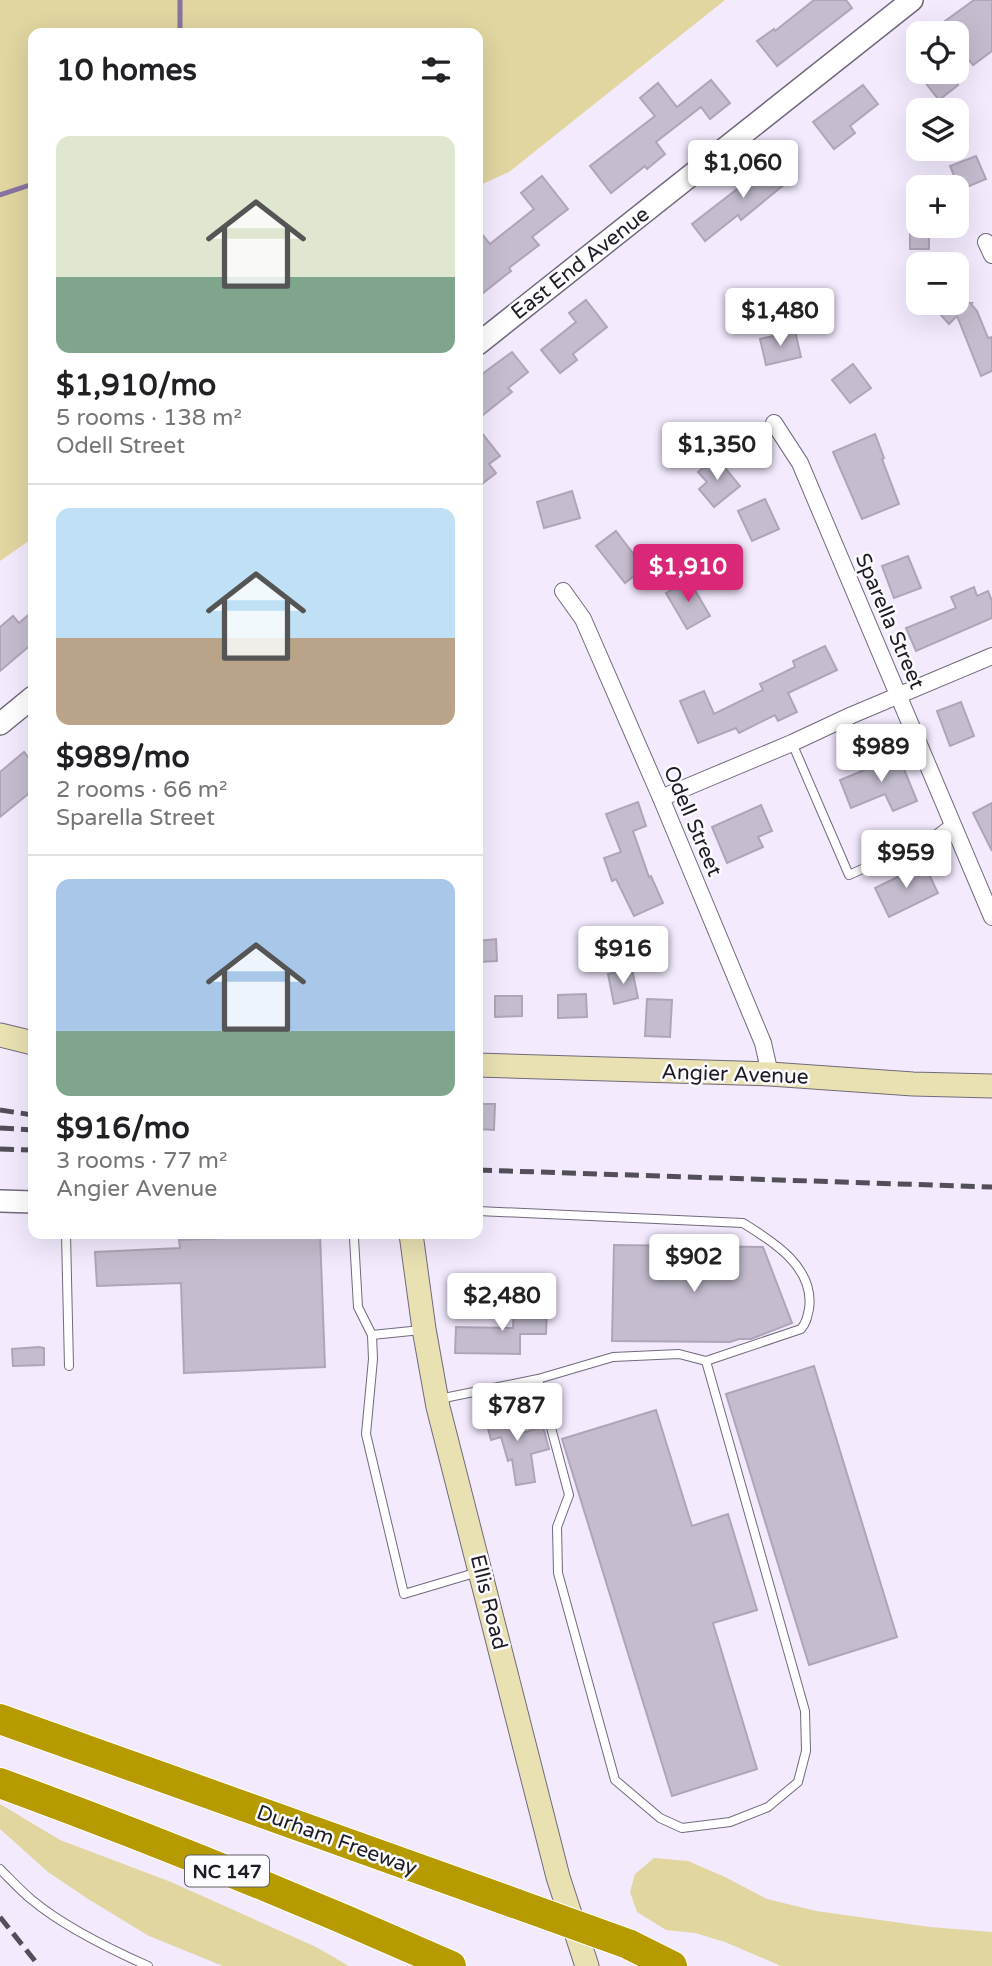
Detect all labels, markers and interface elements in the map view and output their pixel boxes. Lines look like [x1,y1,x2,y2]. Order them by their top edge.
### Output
map controls [906,21,969,315]
button: locate [906,21,969,84]
icon: filters [417,51,455,89]
text: 10 homes [56,52,197,89]
button: layers [906,98,969,161]
pin: $1,060 [686,140,800,200]
text: $1,060 [704,149,782,177]
button: + [906,175,969,238]
icon: home [193,181,319,307]
street label: East End Avenue [506,202,654,325]
button: − [906,252,969,315]
pin: $1,480 [723,288,837,348]
text: $1,480 [741,297,819,325]
text: $1,910/mo [56,367,216,404]
text: 5 rooms · 138 m² [56,404,242,432]
pin: $1,350 [660,422,774,482]
text: $1,350 [678,431,756,459]
text: Odell Street [56,432,185,460]
pin: $1,910 [631,544,745,604]
street label: Sparella Street [850,549,929,693]
icon: home [193,553,319,679]
text: $1,910 [649,553,727,581]
pin: $989 [840,724,922,784]
text: $989 [852,733,910,761]
text: $989/mo [56,739,190,776]
street label: Odell Street [658,762,727,880]
text: 2 rooms · 66 m² [56,776,227,804]
text: Sparella Street [56,804,215,832]
pin: $959 [865,830,947,890]
text: $959 [877,839,935,867]
icon: home [193,924,319,1050]
pin: $916 [582,926,664,986]
text: $916 [594,935,652,963]
street label: Angier Avenue [661,1059,809,1090]
text: $916/mo [56,1110,190,1147]
text: 3 rooms · 77 m² [56,1147,227,1175]
text: Angier Avenue [56,1175,217,1203]
pin: $902 [653,1234,735,1294]
text: $902 [665,1243,723,1271]
pin: $2,480 [445,1274,559,1333]
text: $2,480 [463,1282,541,1310]
pin: $787 [476,1384,558,1443]
text: $787 [488,1392,546,1420]
street label: Ellis Road [465,1552,512,1652]
street label: Durham Freeway [253,1800,420,1881]
road number: NC 147 [185,1856,269,1886]

